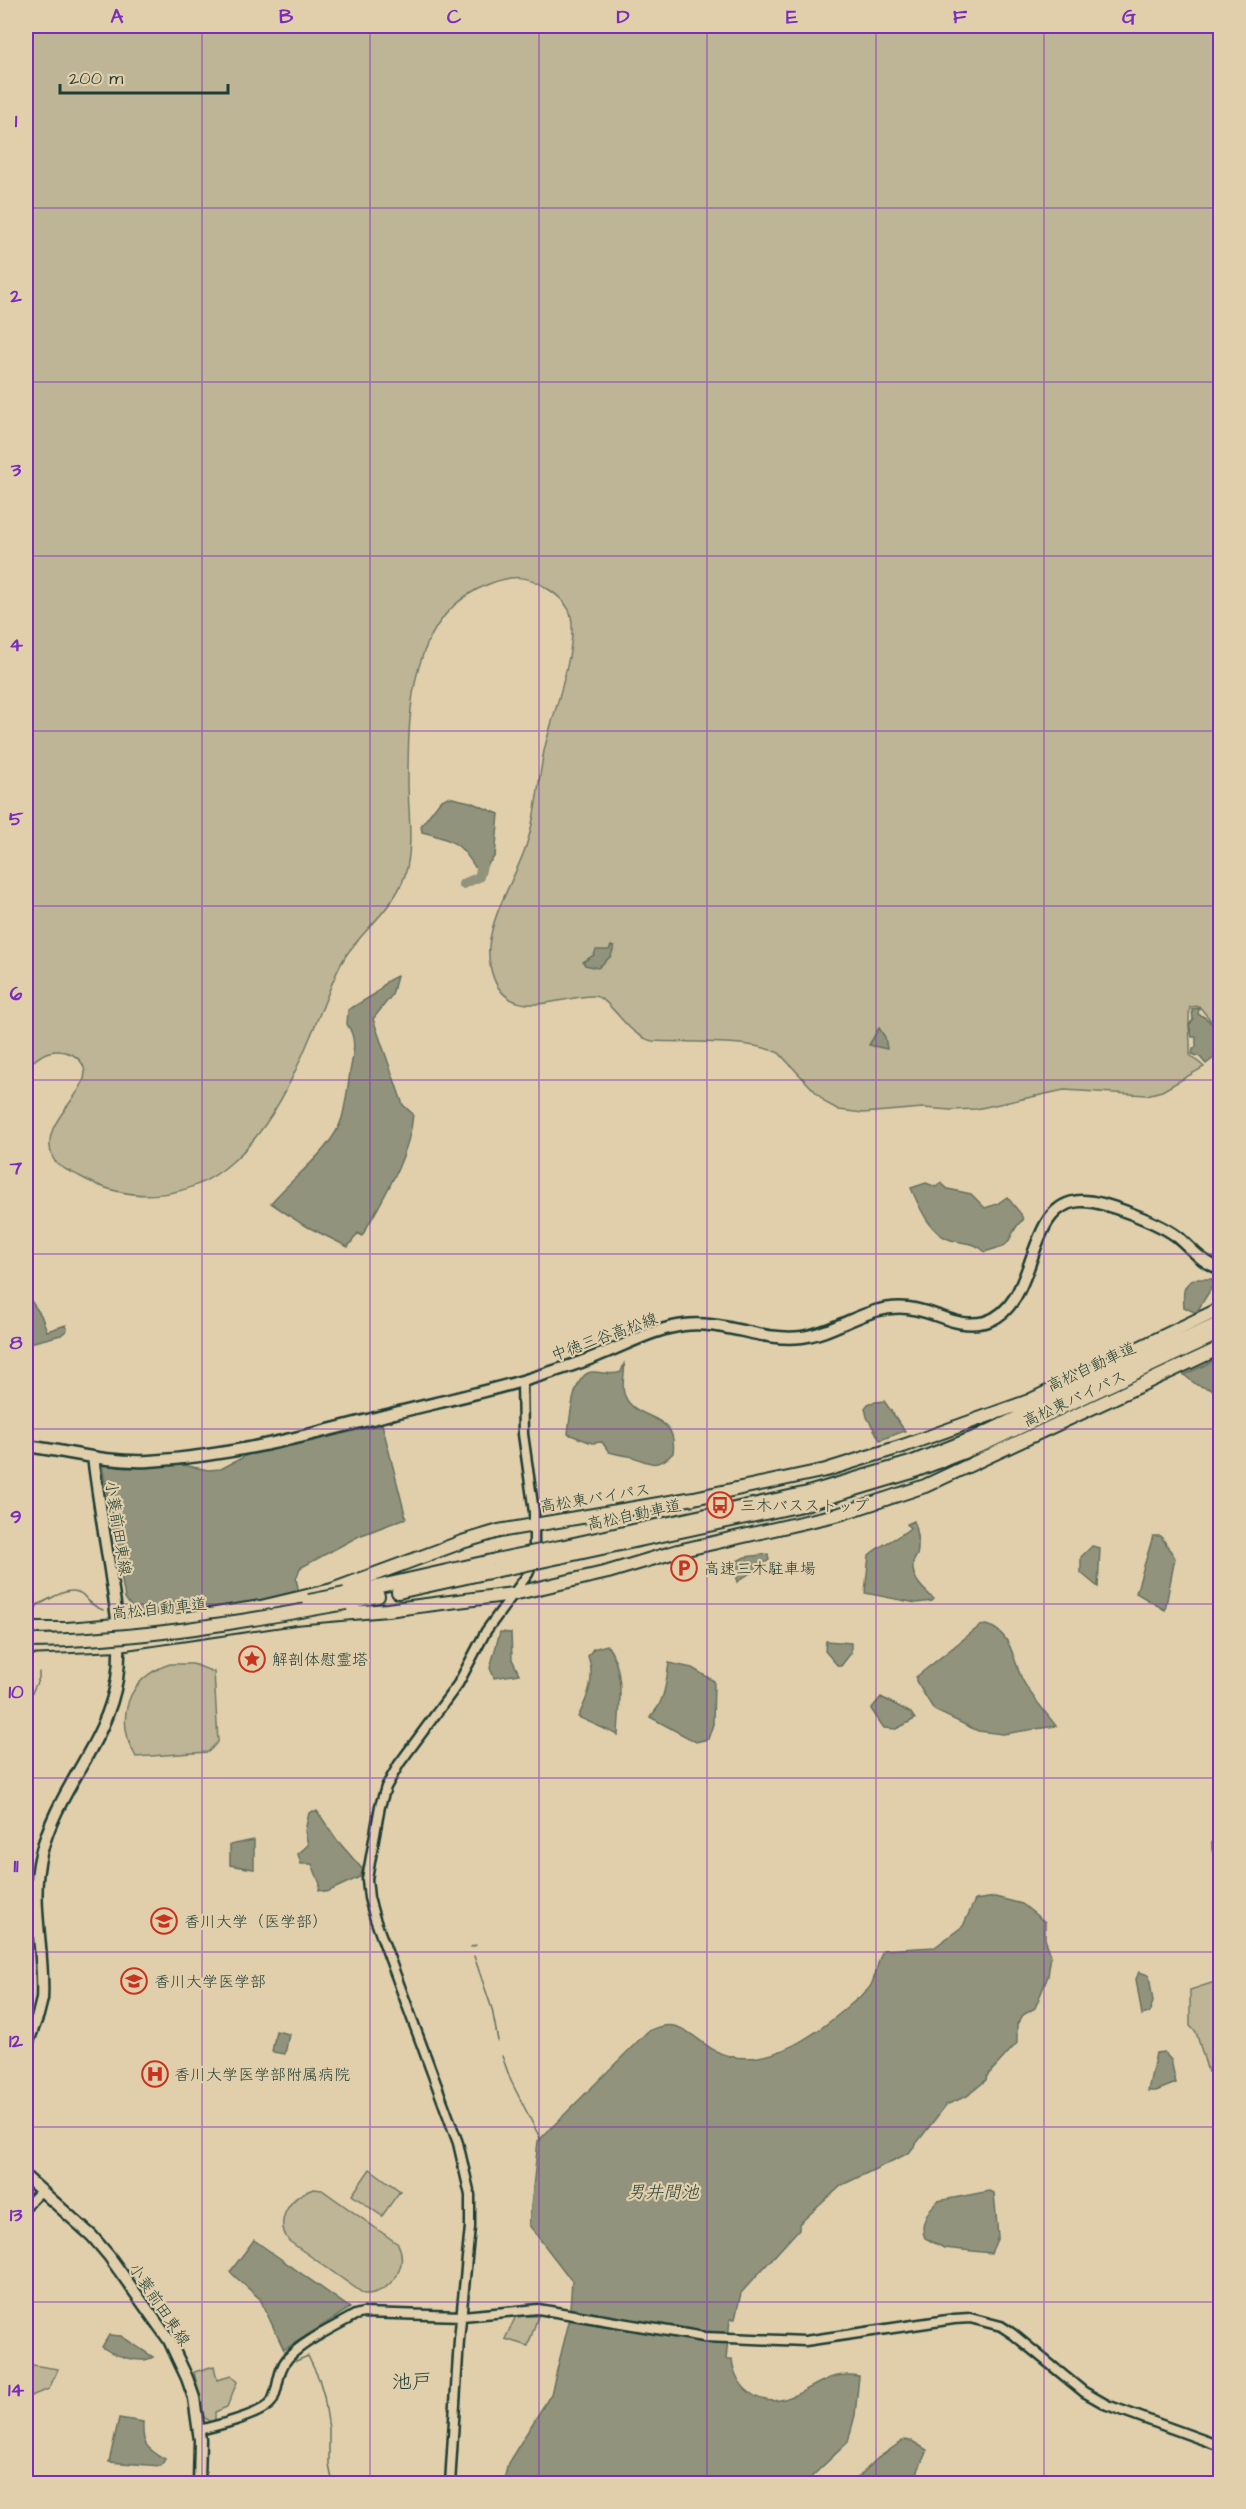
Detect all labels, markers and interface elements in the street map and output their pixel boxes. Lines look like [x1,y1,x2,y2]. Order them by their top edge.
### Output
text: A [111,3,124,31]
text: B [279,3,294,31]
text: C [447,3,462,31]
text: D [617,3,630,31]
text: E [786,3,798,31]
text: F [953,3,968,31]
text: G [1122,3,1136,31]
scale bar [60,57,228,95]
text: 200 m [69,66,123,91]
text: 1 [15,107,18,135]
text: 2 [9,282,22,310]
text: 3 [10,456,22,484]
text: 4 [9,631,23,659]
text: 5 [9,805,24,833]
text: 6 [10,980,23,1008]
text: 7 [9,1154,23,1182]
street label: 中徳三谷高松線 [548,1307,661,1366]
text: 8 [10,1329,23,1357]
street label: 高松自動車道 [1043,1337,1140,1397]
street label: 高松東バイパス [1019,1365,1130,1432]
street label: 高松東バイパス [538,1478,652,1518]
street label: 小蓑前田東線 [100,1479,136,1577]
bus stop icon: 三木バスストップ [705,1490,735,1520]
street label: 高松自動車道 [585,1494,683,1536]
place label: 三木バスストップ [740,1495,869,1517]
text: 9 [10,1503,22,1531]
parking icon: 高速三木駐車場 [669,1553,699,1583]
place label: 高速三木駐車場 [704,1558,816,1580]
street label: 高松自動車道 [110,1593,208,1625]
place icon: 解剖体慰霊塔 [237,1644,267,1674]
place label: 解剖体慰霊塔 [272,1649,368,1671]
text: 10 [8,1678,24,1706]
text: 11 [13,1852,19,1880]
school or university icon: 香川大学（医学部） [149,1906,179,1936]
place label: 香川大学（医学部） [184,1911,328,1933]
school or university icon: 香川大学医学部 [119,1966,149,1996]
place label: 香川大学医学部 [154,1971,266,1993]
text: 12 [9,2027,24,2055]
hospital icon: 香川大学医学部附属病院 [140,2059,170,2089]
place label: 香川大学医学部附属病院 [174,2064,350,2086]
water label: 男井間池 [627,2180,700,2205]
text: 13 [10,2201,23,2229]
street label: 小蓑前田東線 [123,2259,195,2351]
district label: 池戸 [392,2368,432,2396]
text: 14 [8,2376,24,2404]

